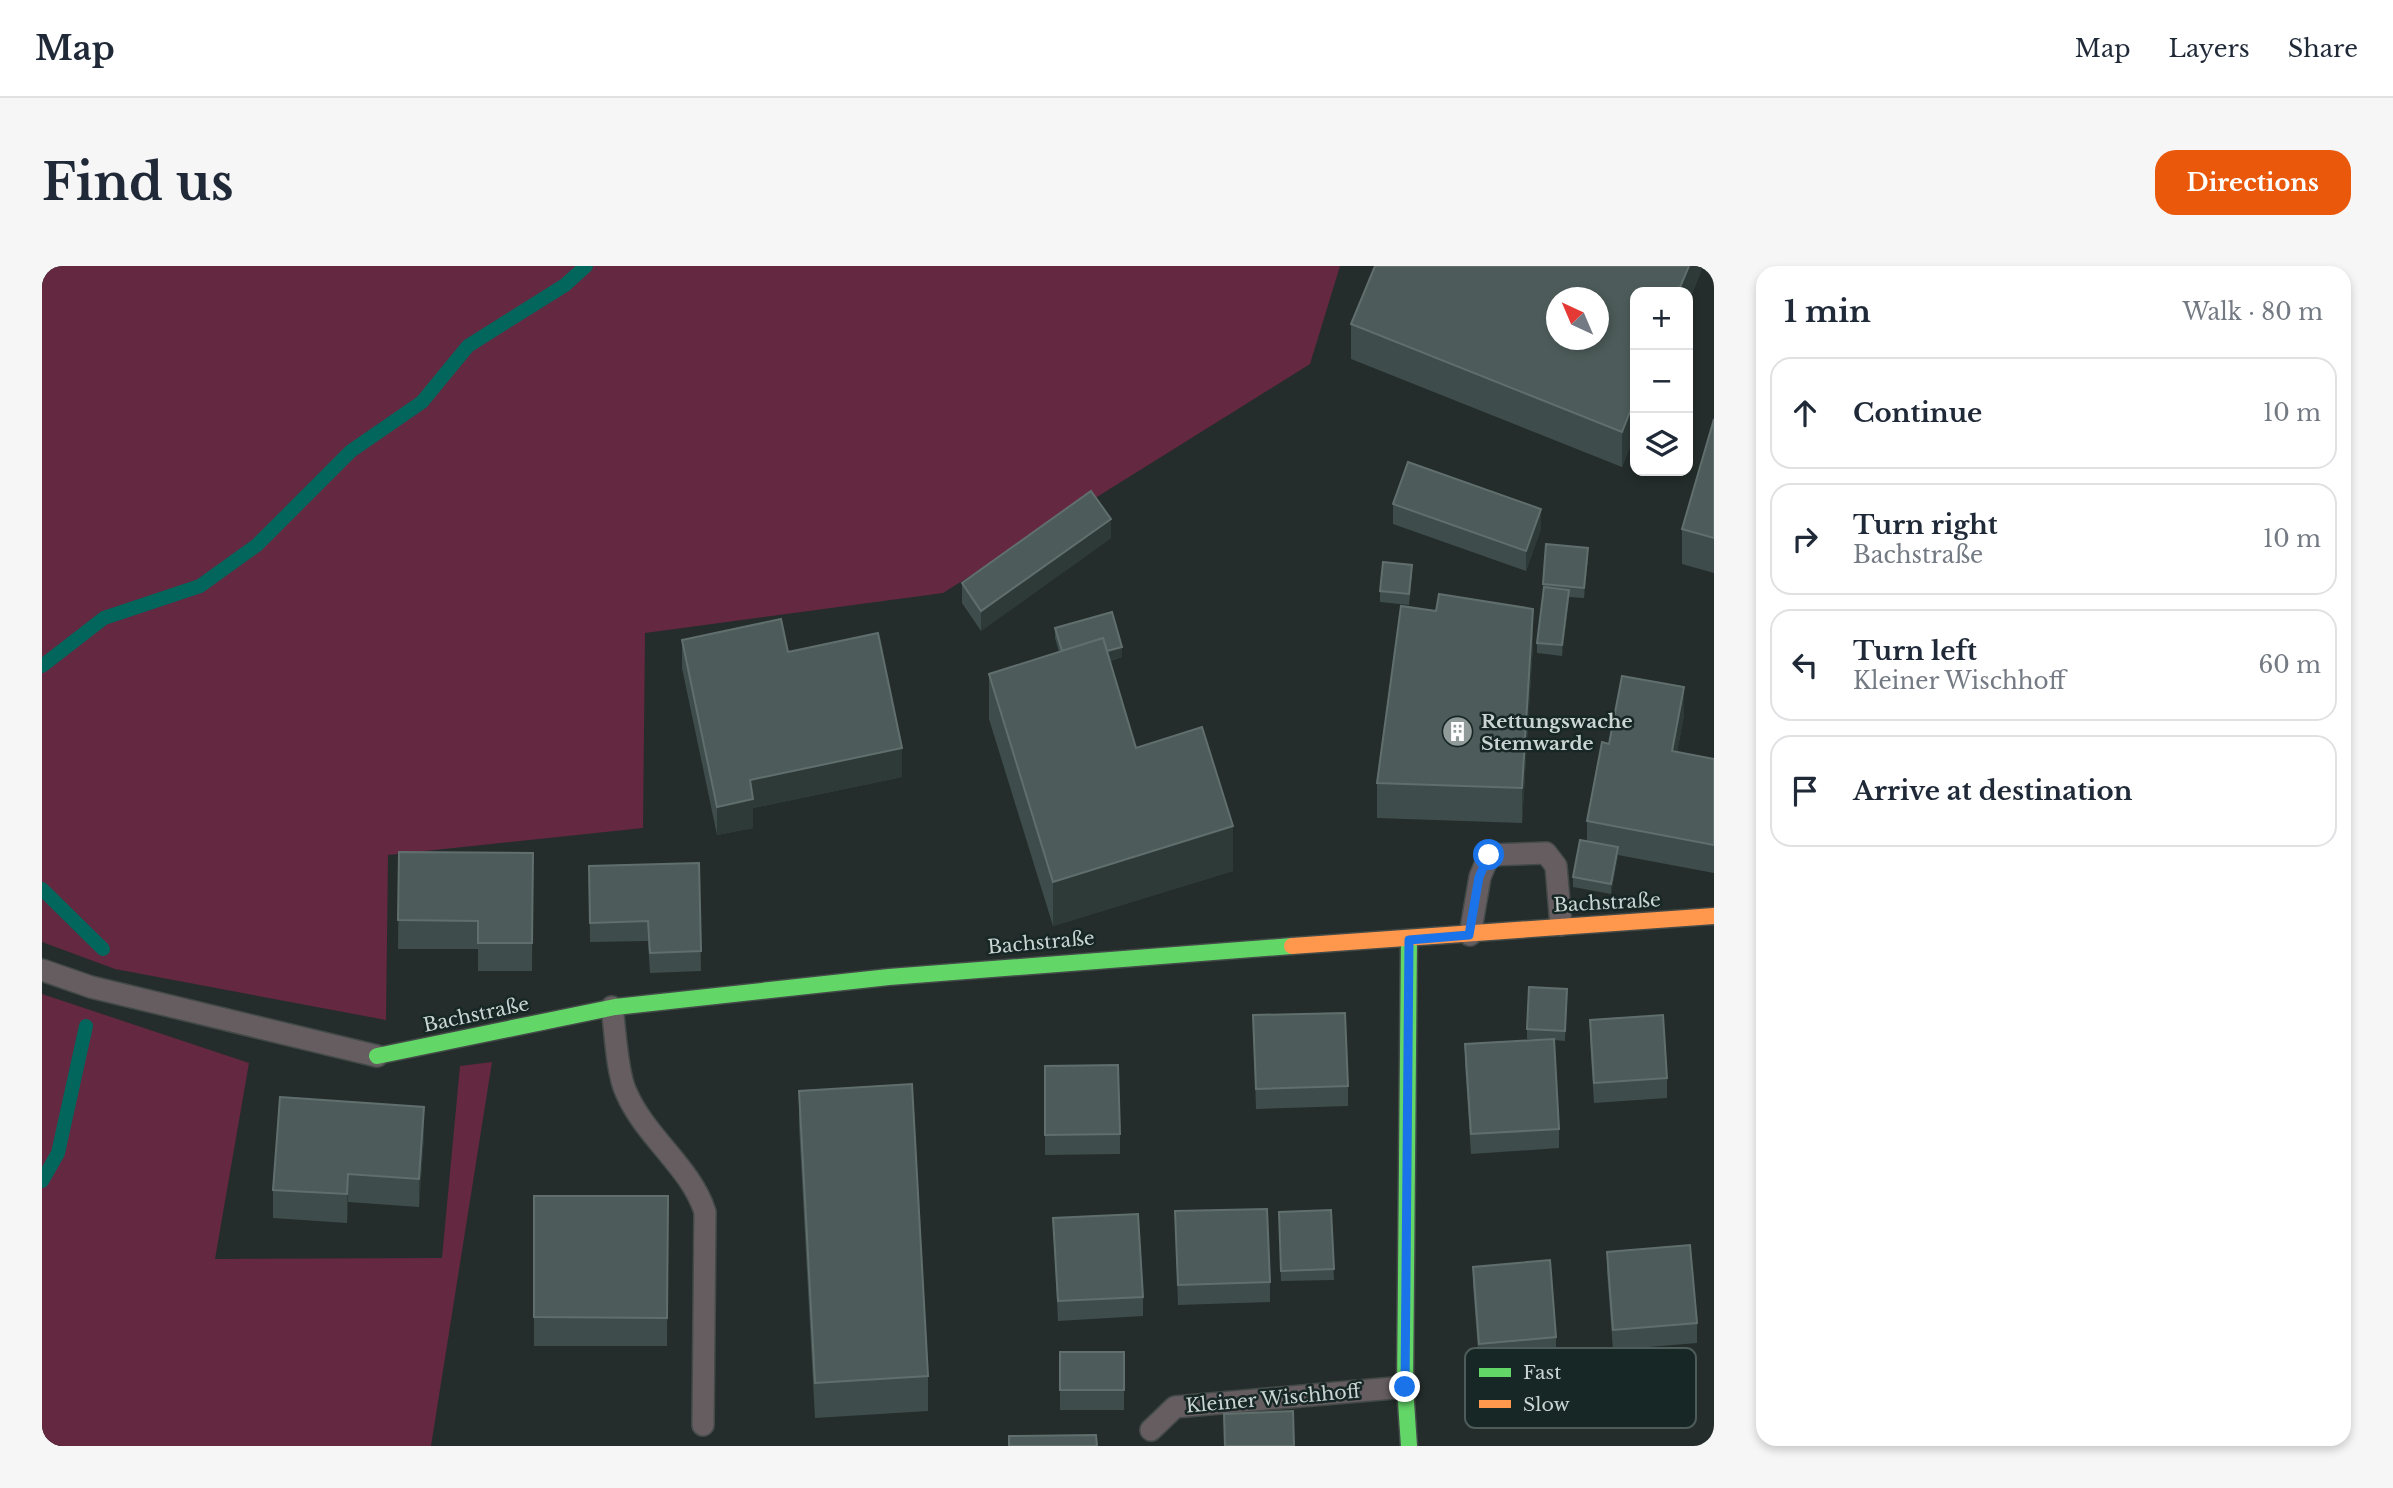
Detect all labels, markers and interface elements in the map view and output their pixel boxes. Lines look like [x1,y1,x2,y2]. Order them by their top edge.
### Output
text: Map [35,28,115,69]
text: Map [2075,34,2131,63]
text: Layers [2169,34,2250,63]
text: Share [2288,34,2358,63]
button: Directions [2155,150,2351,215]
text: Find us [42,152,234,213]
north arrow [1546,287,1609,350]
map controls [1630,287,1693,476]
button: + [1630,287,1693,350]
text: 1 min [1784,293,1871,330]
text: Walk · 80 m [2183,298,2323,326]
button: − [1630,350,1693,413]
icon: ahead [1786,394,1824,432]
text: Continue [1853,397,1982,429]
text: 10 m [2263,399,2321,427]
button: layers [1630,413,1693,476]
text: Turn right [1853,509,1998,541]
icon: right [1786,520,1824,558]
text: 10 m [2263,525,2321,553]
text: Bachstraße [1853,541,1983,569]
text: Turn left [1853,635,1977,667]
icon: left [1786,646,1824,684]
text: 60 m [2259,651,2321,679]
text: Kleiner Wischhoff [1853,667,2065,695]
place label: Rettungswache Stemwarde [1481,710,1633,755]
building icon: Rettungswache Stemwarde [1441,715,1475,749]
icon: arrive [1786,772,1824,810]
text: Arrive at destination [1853,775,2133,807]
route start [1473,839,1504,870]
street label: Bachstraße [1553,888,1661,917]
street label: Bachstraße [986,926,1096,959]
street label: Bachstraße [421,992,531,1037]
legend [1465,1348,1696,1428]
text: Fast [1523,1361,1562,1384]
route end [1389,1371,1420,1402]
street label: Kleiner Wischhoff [1185,1379,1364,1418]
text: Slow [1523,1393,1570,1416]

